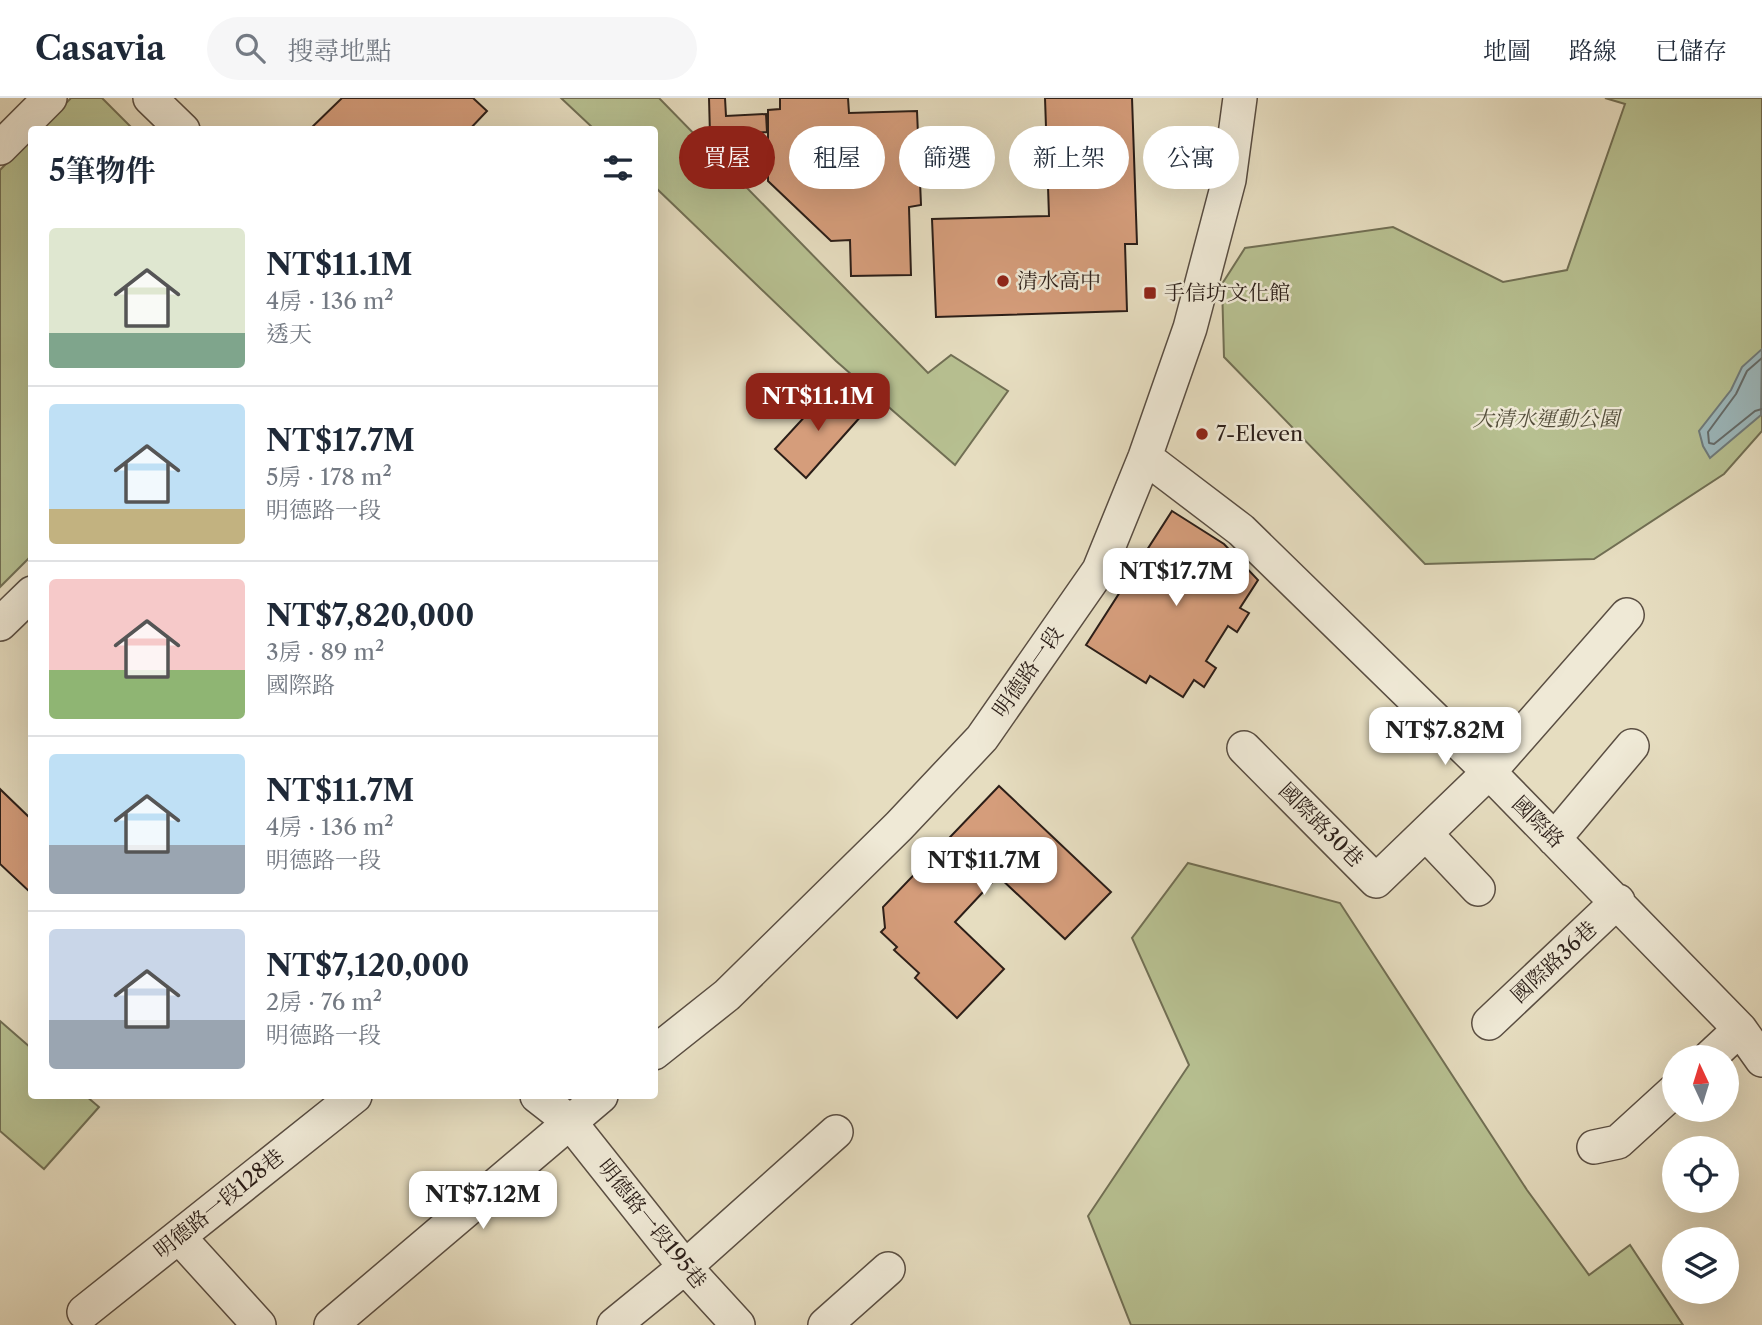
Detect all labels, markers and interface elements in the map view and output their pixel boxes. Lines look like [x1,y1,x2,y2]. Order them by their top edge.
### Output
search box [207,17,697,80]
text: Casavia [35,28,165,69]
icon: search [231,29,269,67]
text: 搜尋地點 [287,35,391,67]
text: 地圖 [1483,36,1531,65]
text: 路線 [1569,36,1617,65]
text: 已儲存 [1655,36,1727,65]
chip: 買屋 [679,126,775,189]
chip: 租屋 [789,126,885,189]
chip: 篩選 [899,126,995,189]
chip: 新上架 [1009,126,1129,189]
chip: 公寓 [1143,126,1239,189]
icon: filters [599,149,637,187]
text: 5筆物件 [49,152,156,189]
text: NT$11.1M [266,246,413,283]
icon: home [105,256,189,340]
place label: 清水高中 [1017,268,1101,293]
marker: 清水高中 [995,273,1011,289]
place label: 手信坊文化館 [1164,280,1290,305]
marker: 手信坊文化館 [1142,285,1158,301]
text: 4房 · 136 m² [266,287,394,315]
text: 透天 [266,320,312,348]
pin: NT$11.1M [746,374,890,433]
text: NT$11.1M [762,382,874,410]
park label: 大清水運動公園 [1473,406,1622,431]
place label: 7-Eleven [1216,421,1303,446]
text: NT$17.7M [266,422,415,459]
marker: 7-Eleven [1194,426,1210,442]
icon: home [105,432,189,516]
text: 5房 · 178 m² [266,463,392,491]
text: 明德路一段 [266,496,381,524]
pin: NT$17.7M [1104,548,1248,608]
text: NT$17.7M [1119,557,1233,585]
text: NT$7,820,000 [266,597,474,634]
icon: home [105,607,189,691]
street label: 明德路一段 [987,622,1068,722]
text: 3房 · 89 m² [266,638,384,666]
text: 國際路 [266,671,335,699]
pin: NT$7.82M [1373,708,1517,767]
text: NT$7.82M [1385,716,1505,744]
text: NT$11.7M [266,772,414,809]
street label: 國際路30巷 [1274,777,1369,872]
icon: home [105,782,189,866]
street label: 國際路 [1507,791,1569,853]
text: 4房 · 136 m² [266,813,394,841]
pin: NT$11.7M [912,838,1056,897]
text: 明德路一段 [266,846,381,874]
text: NT$11.7M [927,846,1041,874]
street label: 國際路36巷 [1506,916,1602,1008]
text: NT$7,120,000 [266,947,469,984]
icon: home [105,957,189,1041]
text: 2房 · 76 m² [266,988,382,1016]
text: 明德路一段 [266,1021,381,1049]
north arrow [1662,1045,1740,1122]
map controls [1662,1045,1739,1304]
button: locate [1662,1136,1739,1213]
street label: 明德路一段128巷 [149,1144,288,1263]
street label: 明德路一段195巷 [593,1154,712,1293]
pin: NT$7.12M [411,1172,555,1231]
text: NT$7.12M [425,1180,541,1208]
button: layers [1662,1227,1739,1304]

